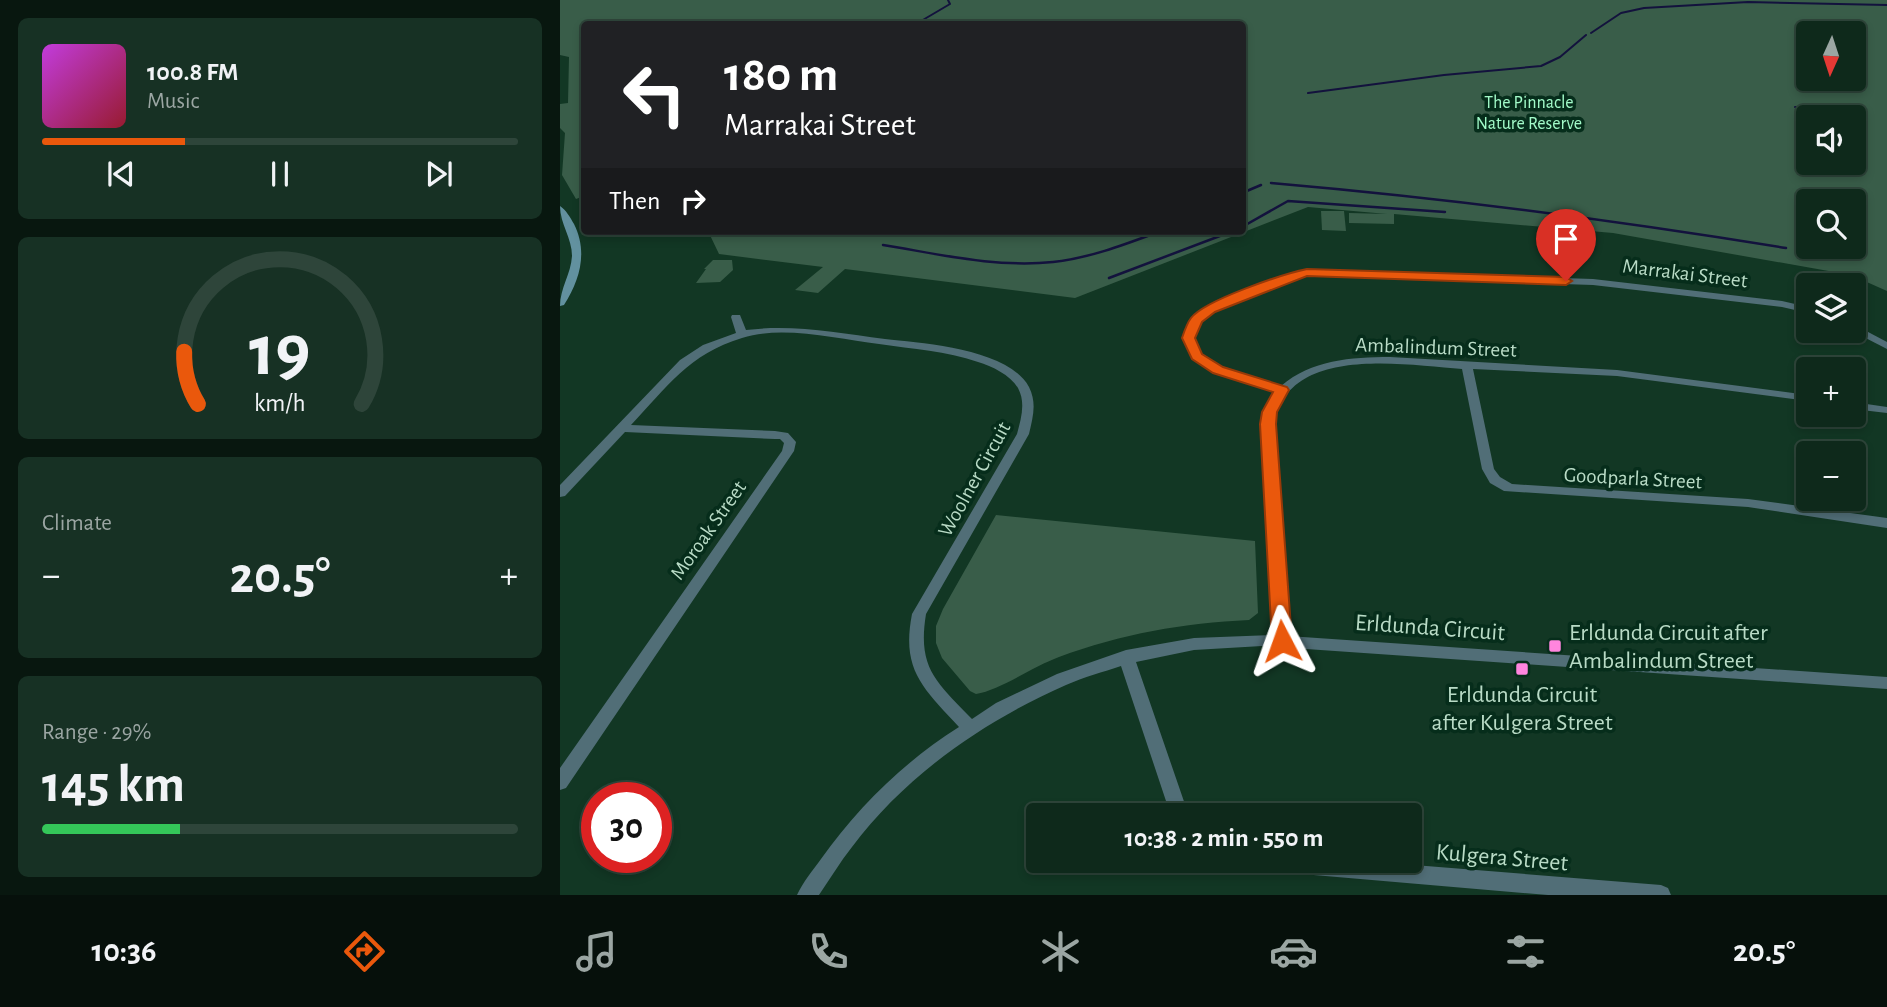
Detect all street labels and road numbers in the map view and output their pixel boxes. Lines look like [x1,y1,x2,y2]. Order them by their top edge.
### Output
street label: Marrakai Street [1621,255,1749,292]
street label: Ambalindum Street [1355,334,1517,361]
street label: Woolner Circuit [934,418,1015,540]
street label: Goodparla Street [1563,464,1703,493]
street label: Moroak Street [667,477,750,584]
street label: Erldunda Circuit [1354,611,1506,645]
street label: Kulgera Street [1435,840,1569,876]

